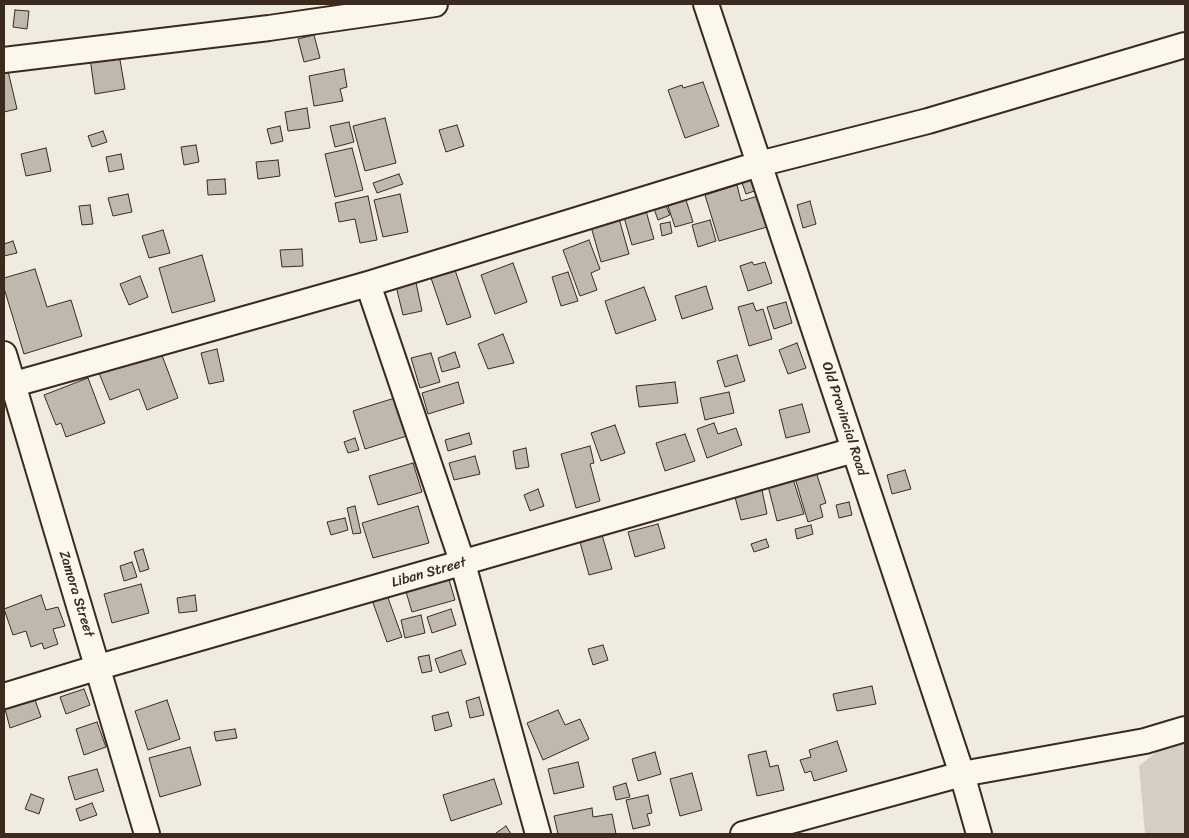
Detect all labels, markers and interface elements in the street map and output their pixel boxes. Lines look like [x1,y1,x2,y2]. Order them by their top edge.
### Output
street label: Old Provincial Road [818,360,870,478]
street label: Zamora Street [55,549,97,639]
street label: Liban Street [390,554,468,592]

